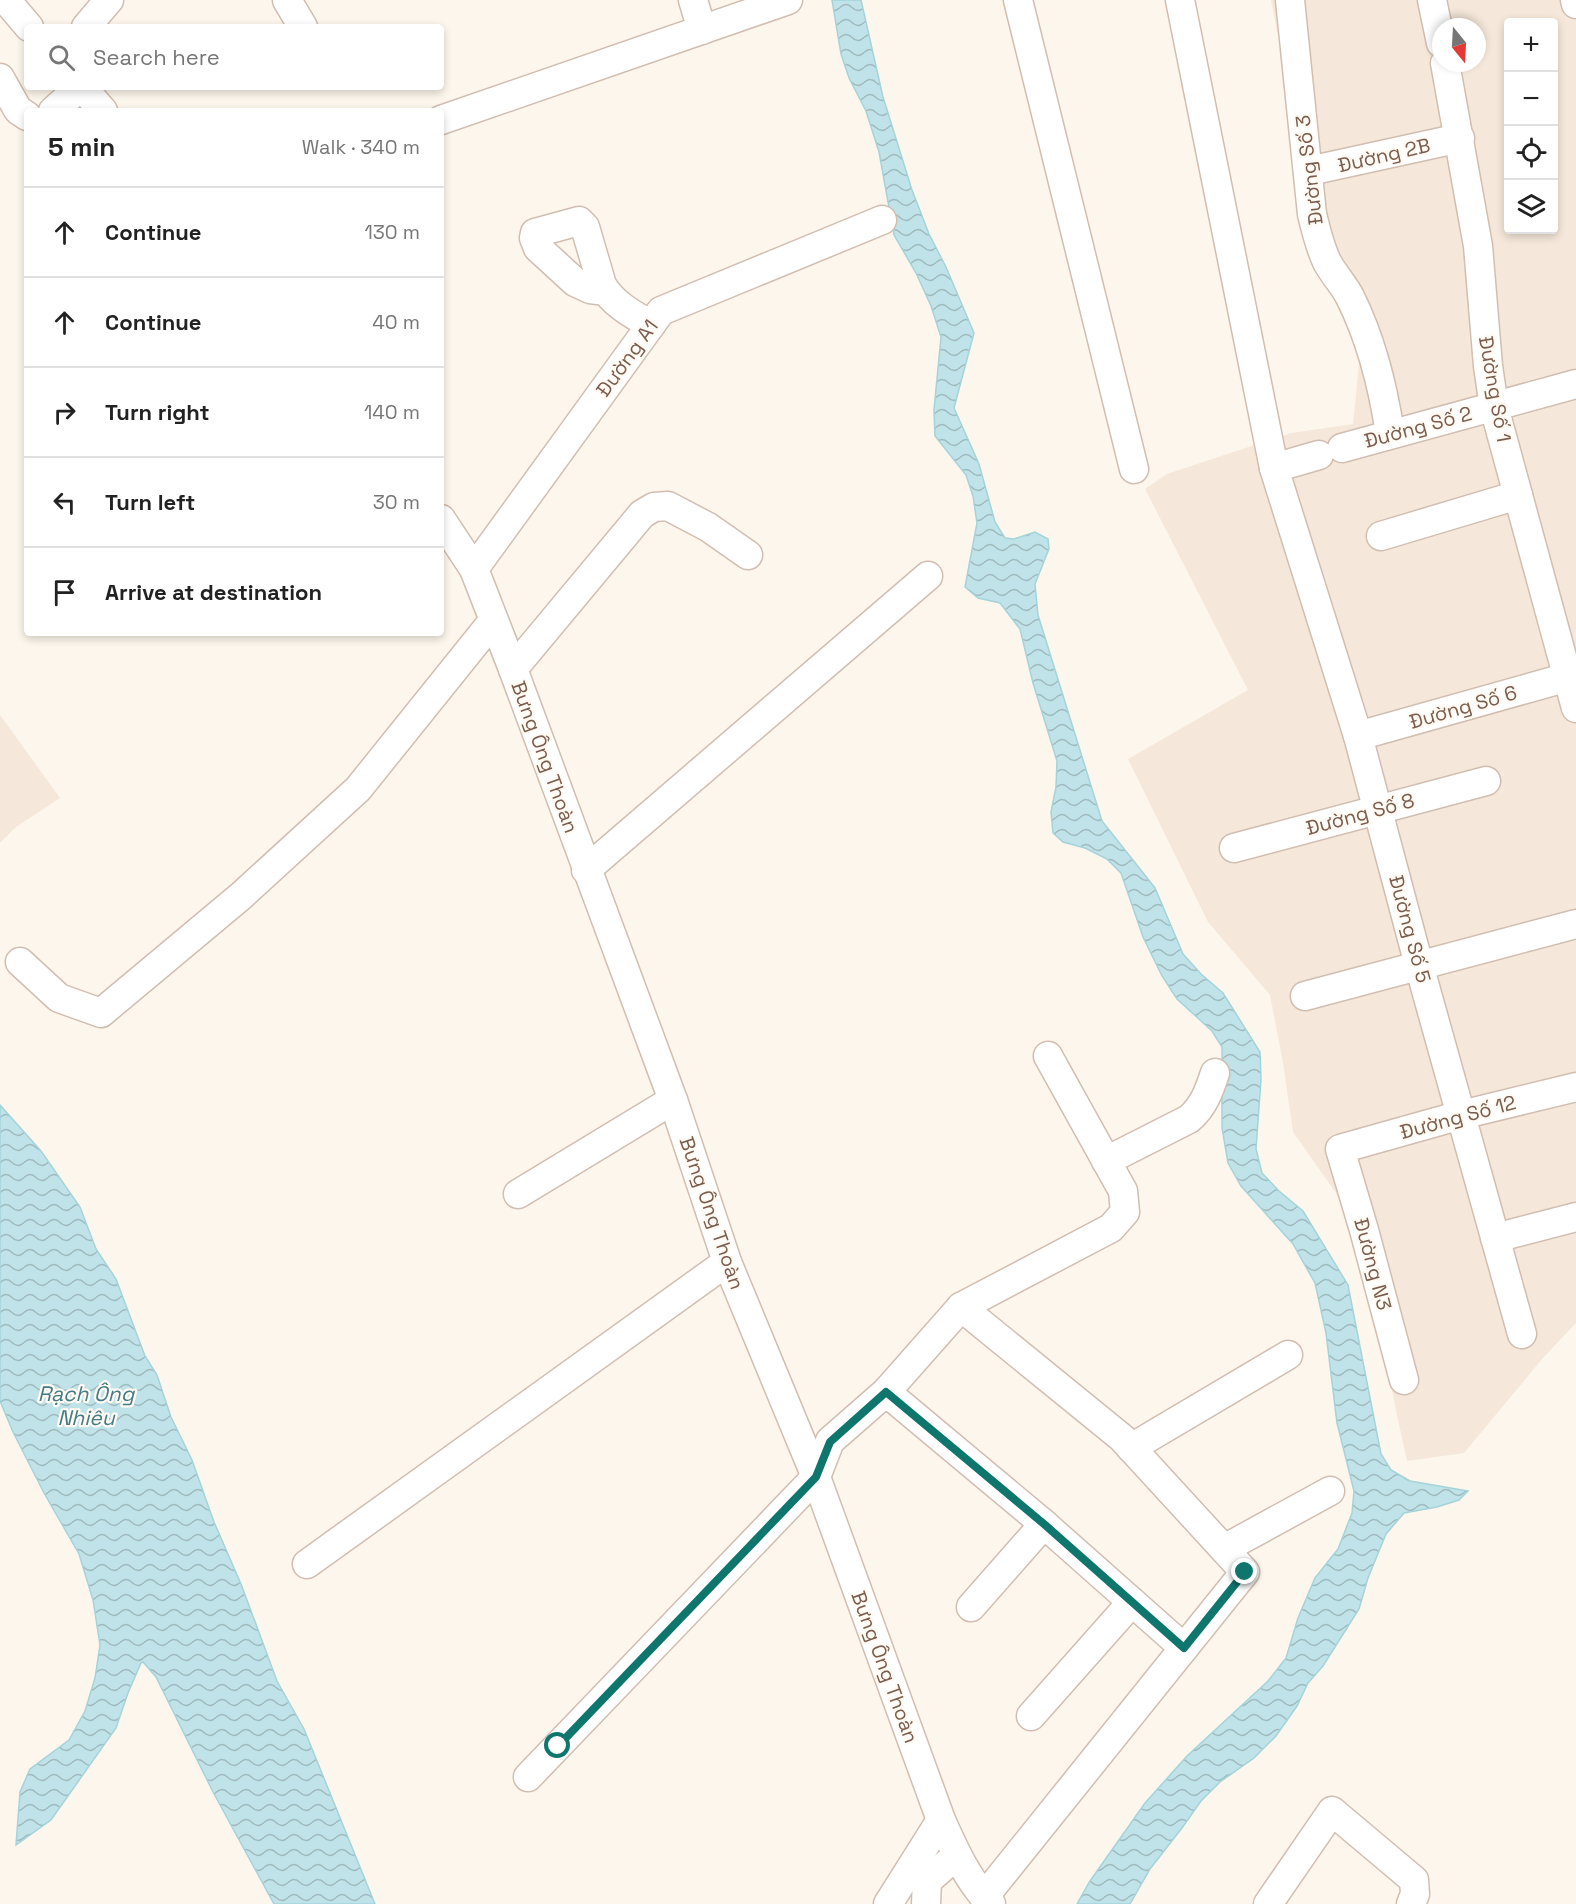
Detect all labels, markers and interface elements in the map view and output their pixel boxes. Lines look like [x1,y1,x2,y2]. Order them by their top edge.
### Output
north arrow [1432,18,1486,72]
map controls [1504,18,1558,234]
button: + [1504,18,1558,72]
search box [24,24,444,90]
icon: search [45,41,78,74]
text: Search here [93,43,220,71]
button: − [1504,72,1558,126]
street label: Đường Số 3 [1289,114,1329,226]
button: locate [1504,126,1558,180]
text: 5 min [48,130,115,164]
street label: Đường 2B [1335,132,1433,178]
text: Walk · 340 m [302,134,420,160]
button: layers [1504,180,1558,234]
icon: ahead [48,216,81,249]
text: Continue [105,218,201,246]
text: 130 m [364,219,420,245]
icon: ahead [48,306,81,339]
text: Continue [105,308,201,336]
text: 40 m [372,309,420,335]
street label: Đường A1 [590,314,664,402]
street label: Đường Số 1 [1473,334,1517,444]
icon: right [48,396,81,429]
text: Turn right [105,398,210,426]
text: 140 m [364,399,420,425]
street label: Đường Số 2 [1361,400,1475,454]
icon: left [48,486,81,519]
text: Turn left [105,488,195,516]
text: 30 m [373,489,420,515]
icon: arrive [48,576,81,609]
text: Arrive at destination [105,578,322,606]
street label: Bưng Ông Thoàn [505,677,585,837]
street label: Đường Số 6 [1406,679,1520,735]
street label: Đường Số 8 [1303,787,1417,841]
street label: Đường Số 5 [1383,872,1437,986]
street label: Đường Số 12 [1397,1089,1519,1145]
street label: Bưng Ông Thoàn [674,1133,750,1293]
street label: Đường N3 [1348,1215,1398,1313]
water label: Rạch Ông Nhiêu [38,1380,136,1431]
route end [1231,1558,1257,1584]
street label: Bưng Ông Thoàn [845,1587,925,1747]
route start [544,1732,570,1758]

